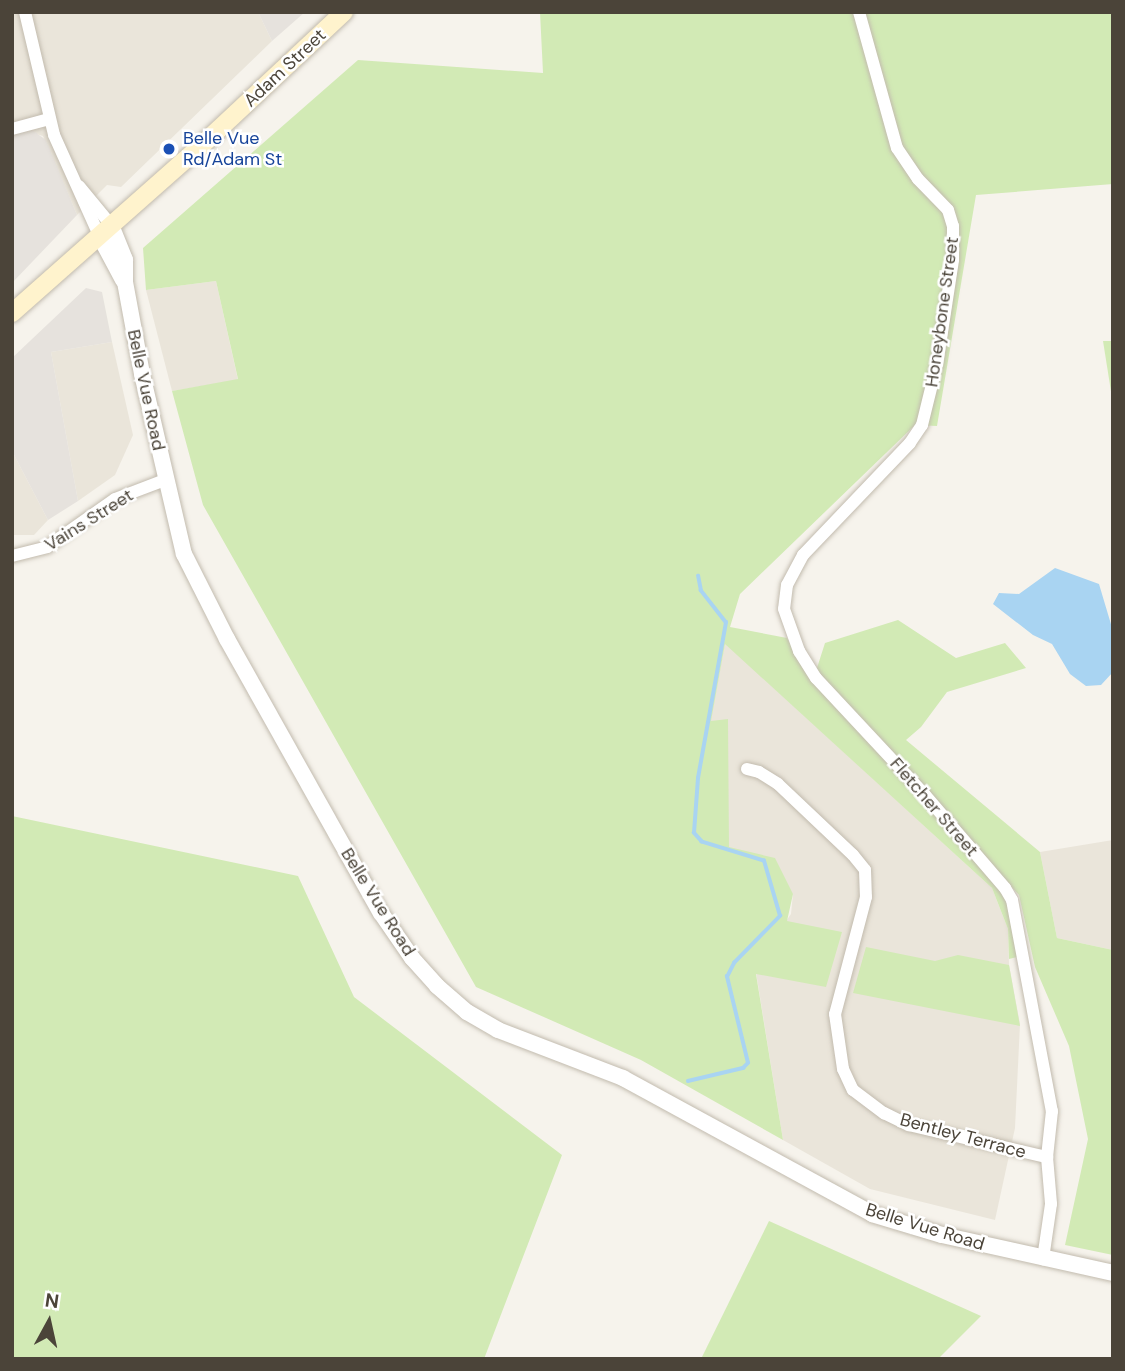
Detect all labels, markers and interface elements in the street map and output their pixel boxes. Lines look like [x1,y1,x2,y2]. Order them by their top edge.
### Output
street label: Adam Street [239,25,331,111]
place label: Belle Vue Rd/Adam St [183,128,282,170]
marker: Belle Vue Rd/Adam St [161,141,177,157]
street label: Honeybone Street [921,236,963,388]
street label: Belle Vue Road [123,328,169,452]
street label: Vains Street [41,484,137,556]
street label: Fletcher Street [885,753,983,861]
street label: Belle Vue Road [336,844,420,960]
street label: Bentley Terrace [898,1109,1028,1163]
street label: Belle Vue Road [863,1199,987,1255]
north arrow [14,1287,84,1357]
text: N [43,1287,61,1314]

